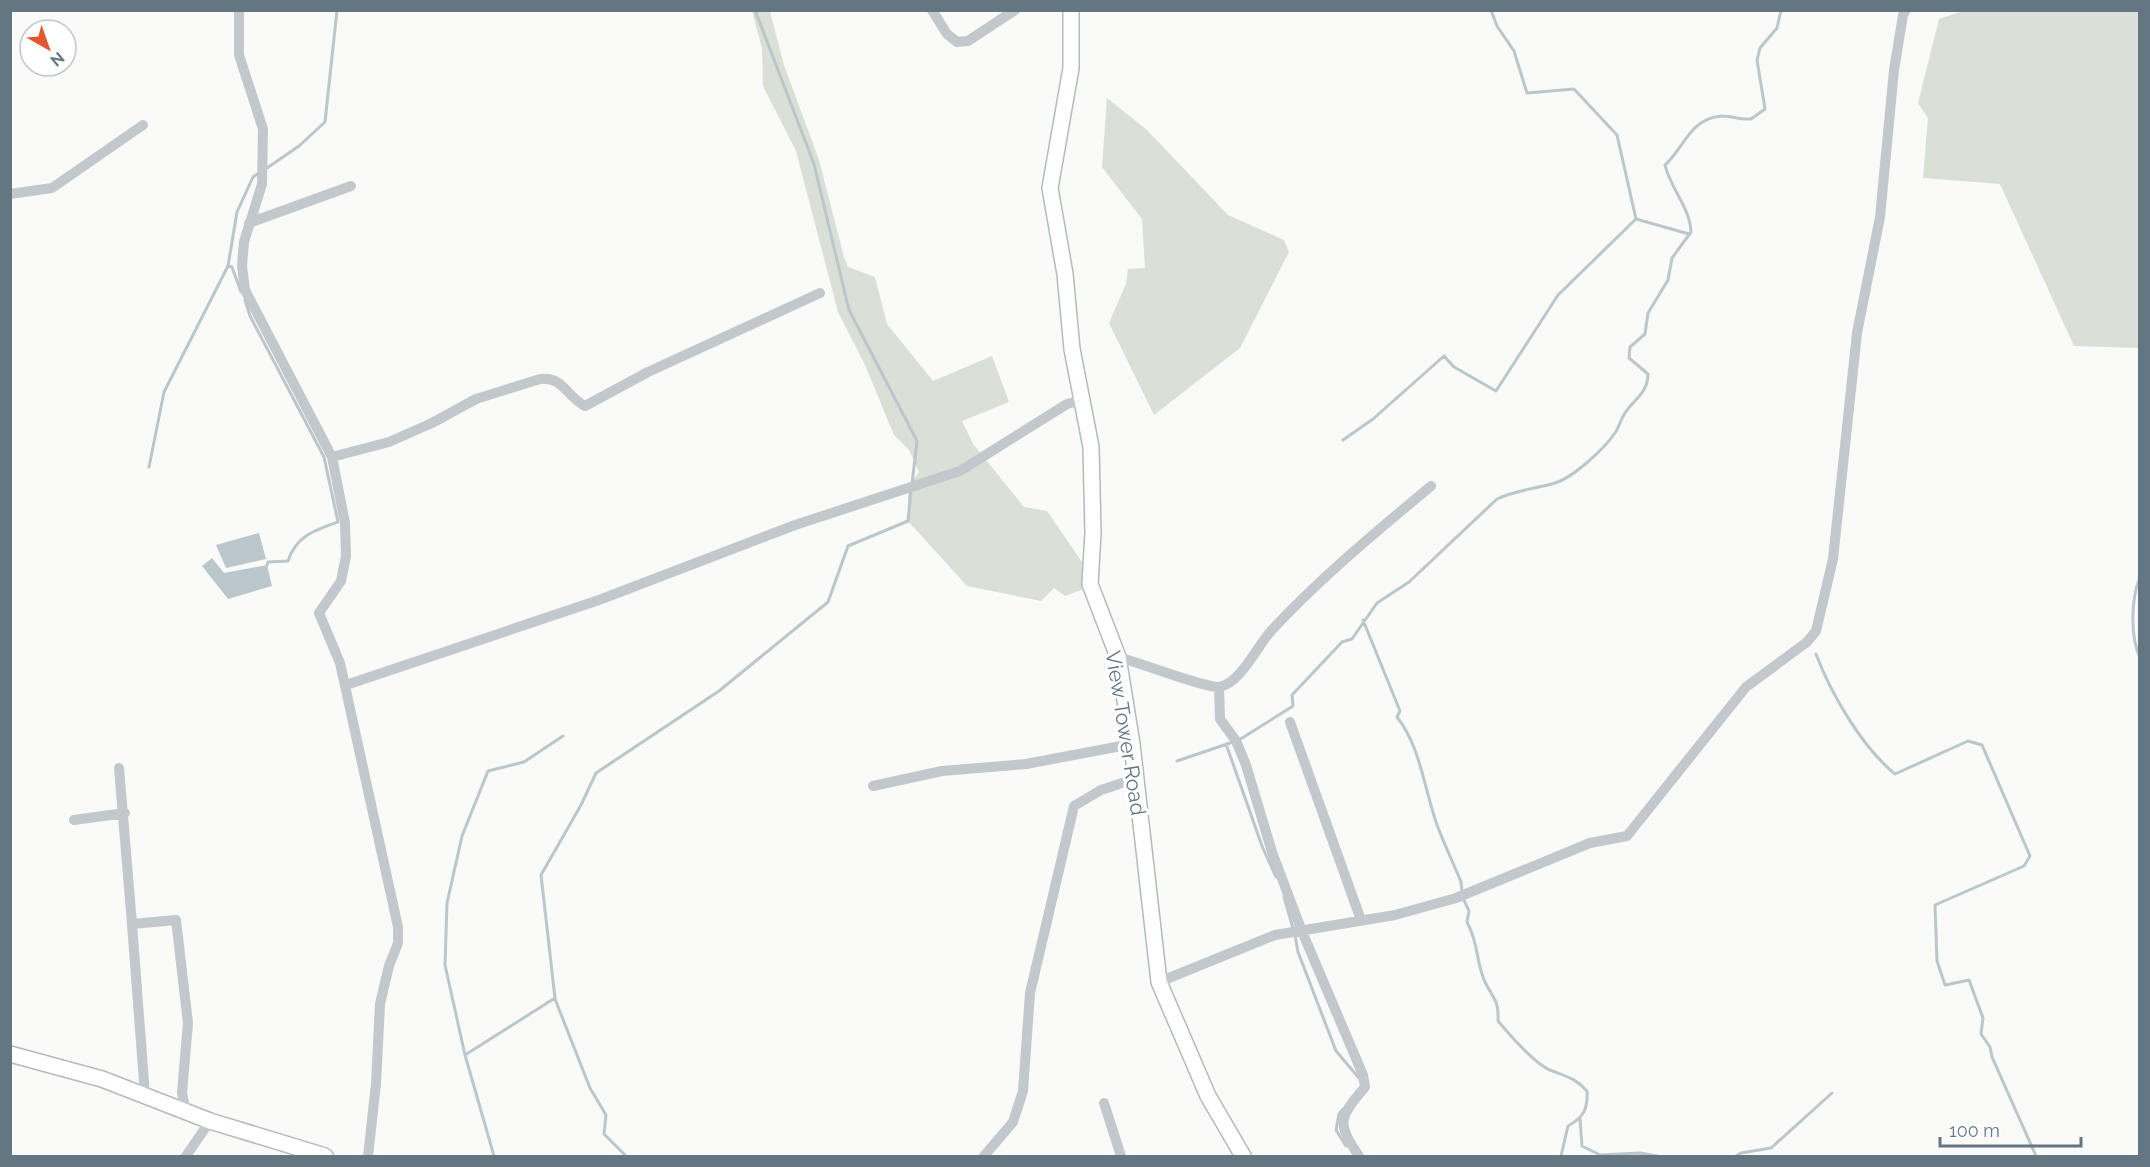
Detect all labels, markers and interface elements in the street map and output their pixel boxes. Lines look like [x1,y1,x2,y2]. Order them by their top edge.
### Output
north arrow [18,18,78,78]
text: N [47,48,68,70]
street label: View Tower Road [1101,649,1151,817]
scale bar [1940,1110,2081,1148]
text: 100 m [1949,1120,2000,1141]

